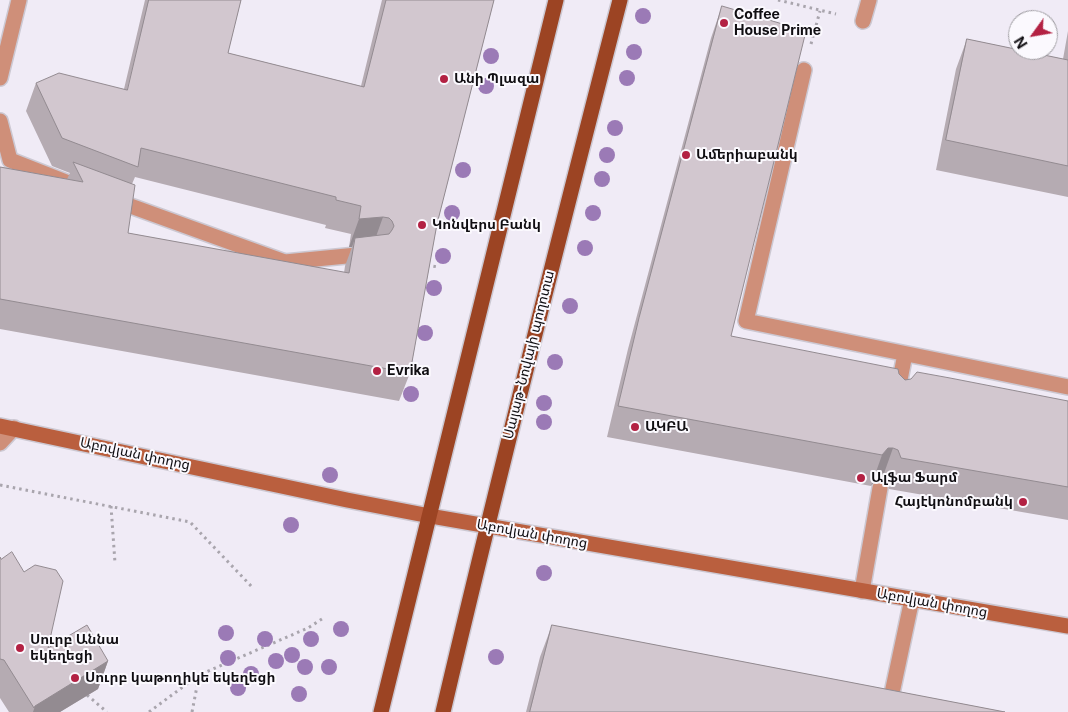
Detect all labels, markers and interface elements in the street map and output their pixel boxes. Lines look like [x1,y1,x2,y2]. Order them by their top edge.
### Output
place label: Coffee House Prime [734,7,821,40]
north arrow [1008,10,1058,60]
marker: Coffee House Prime [718,17,730,29]
text: N [1011,34,1031,52]
place label: Անի Պլազա [454,71,539,87]
marker: Անի Պլազա [438,73,450,85]
place label: Ամերիաբանկ [696,147,798,163]
marker: Ամերիաբանկ [680,149,692,161]
place label: Կոնվերս Բանկ [432,217,541,233]
marker: Կոնվերս Բանկ [416,219,428,231]
street label: Սայաթ-Նովայի պողոտա [500,269,558,441]
place label: Evrika [387,363,430,379]
marker: Evrika [371,365,383,377]
place label: ԱԿԲԱ [645,419,688,435]
marker: ԱԿԲԱ [629,421,641,433]
street label: Աբովյան փողոց [78,434,192,474]
place label: Ալֆա Ֆարմ [871,470,957,486]
marker: Ալֆա Ֆարմ [855,472,867,484]
place label: Հայէկոնոմբանկ [895,494,1013,510]
marker: Հայէկոնոմբանկ [1017,496,1029,508]
street label: Աբովյան փողոց [475,516,589,552]
street label: Աբովյան փողոց [875,585,989,621]
place label: Սուրբ Աննա եկեղեցի [30,632,119,664]
marker: Սուրբ Աննա եկեղեցի [14,642,26,654]
place label: Սուրբ կաթողիկե եկեղեցի [85,670,275,686]
marker: Սուրբ կաթողիկե եկեղեցի [69,672,81,684]

